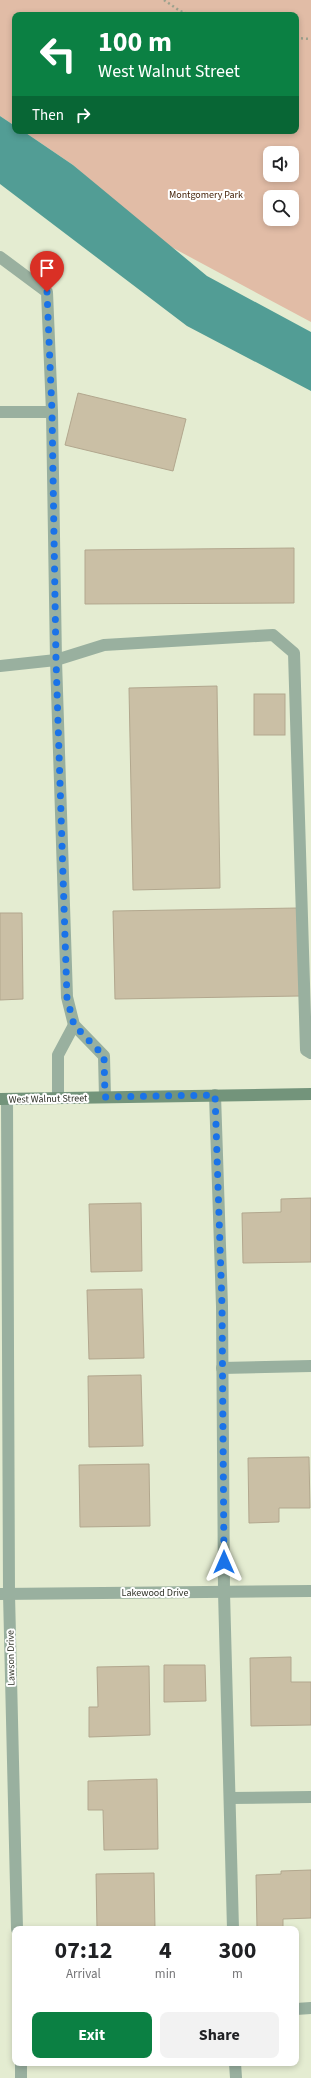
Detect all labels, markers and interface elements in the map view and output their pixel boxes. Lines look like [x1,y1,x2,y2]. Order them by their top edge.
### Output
text: 100 m [98,22,172,62]
icon: left [32,28,84,80]
text: West Walnut Street [98,59,240,84]
icon: right [72,104,94,126]
text: Then [32,105,64,126]
map controls [263,146,299,226]
button: sound [263,146,299,182]
park label: Montgomery Park [169,188,243,202]
button: search [263,190,299,226]
pin [30,251,64,292]
icon: arrive [36,257,58,279]
street label: West Walnut Street [8,1091,88,1107]
position arrow [203,1541,245,1583]
street label: Lakewood Drive [122,1586,188,1600]
street label: Lawson Drive [4,1630,18,1686]
text: 07:12 [54,1933,112,1968]
text: 4 [159,1933,172,1968]
text: 300 [218,1933,256,1968]
text: Arrival [66,1965,101,1983]
text: min [155,1965,176,1983]
text: m [232,1965,243,1983]
button: Exit [32,2012,152,2058]
button: Share [160,2012,279,2058]

